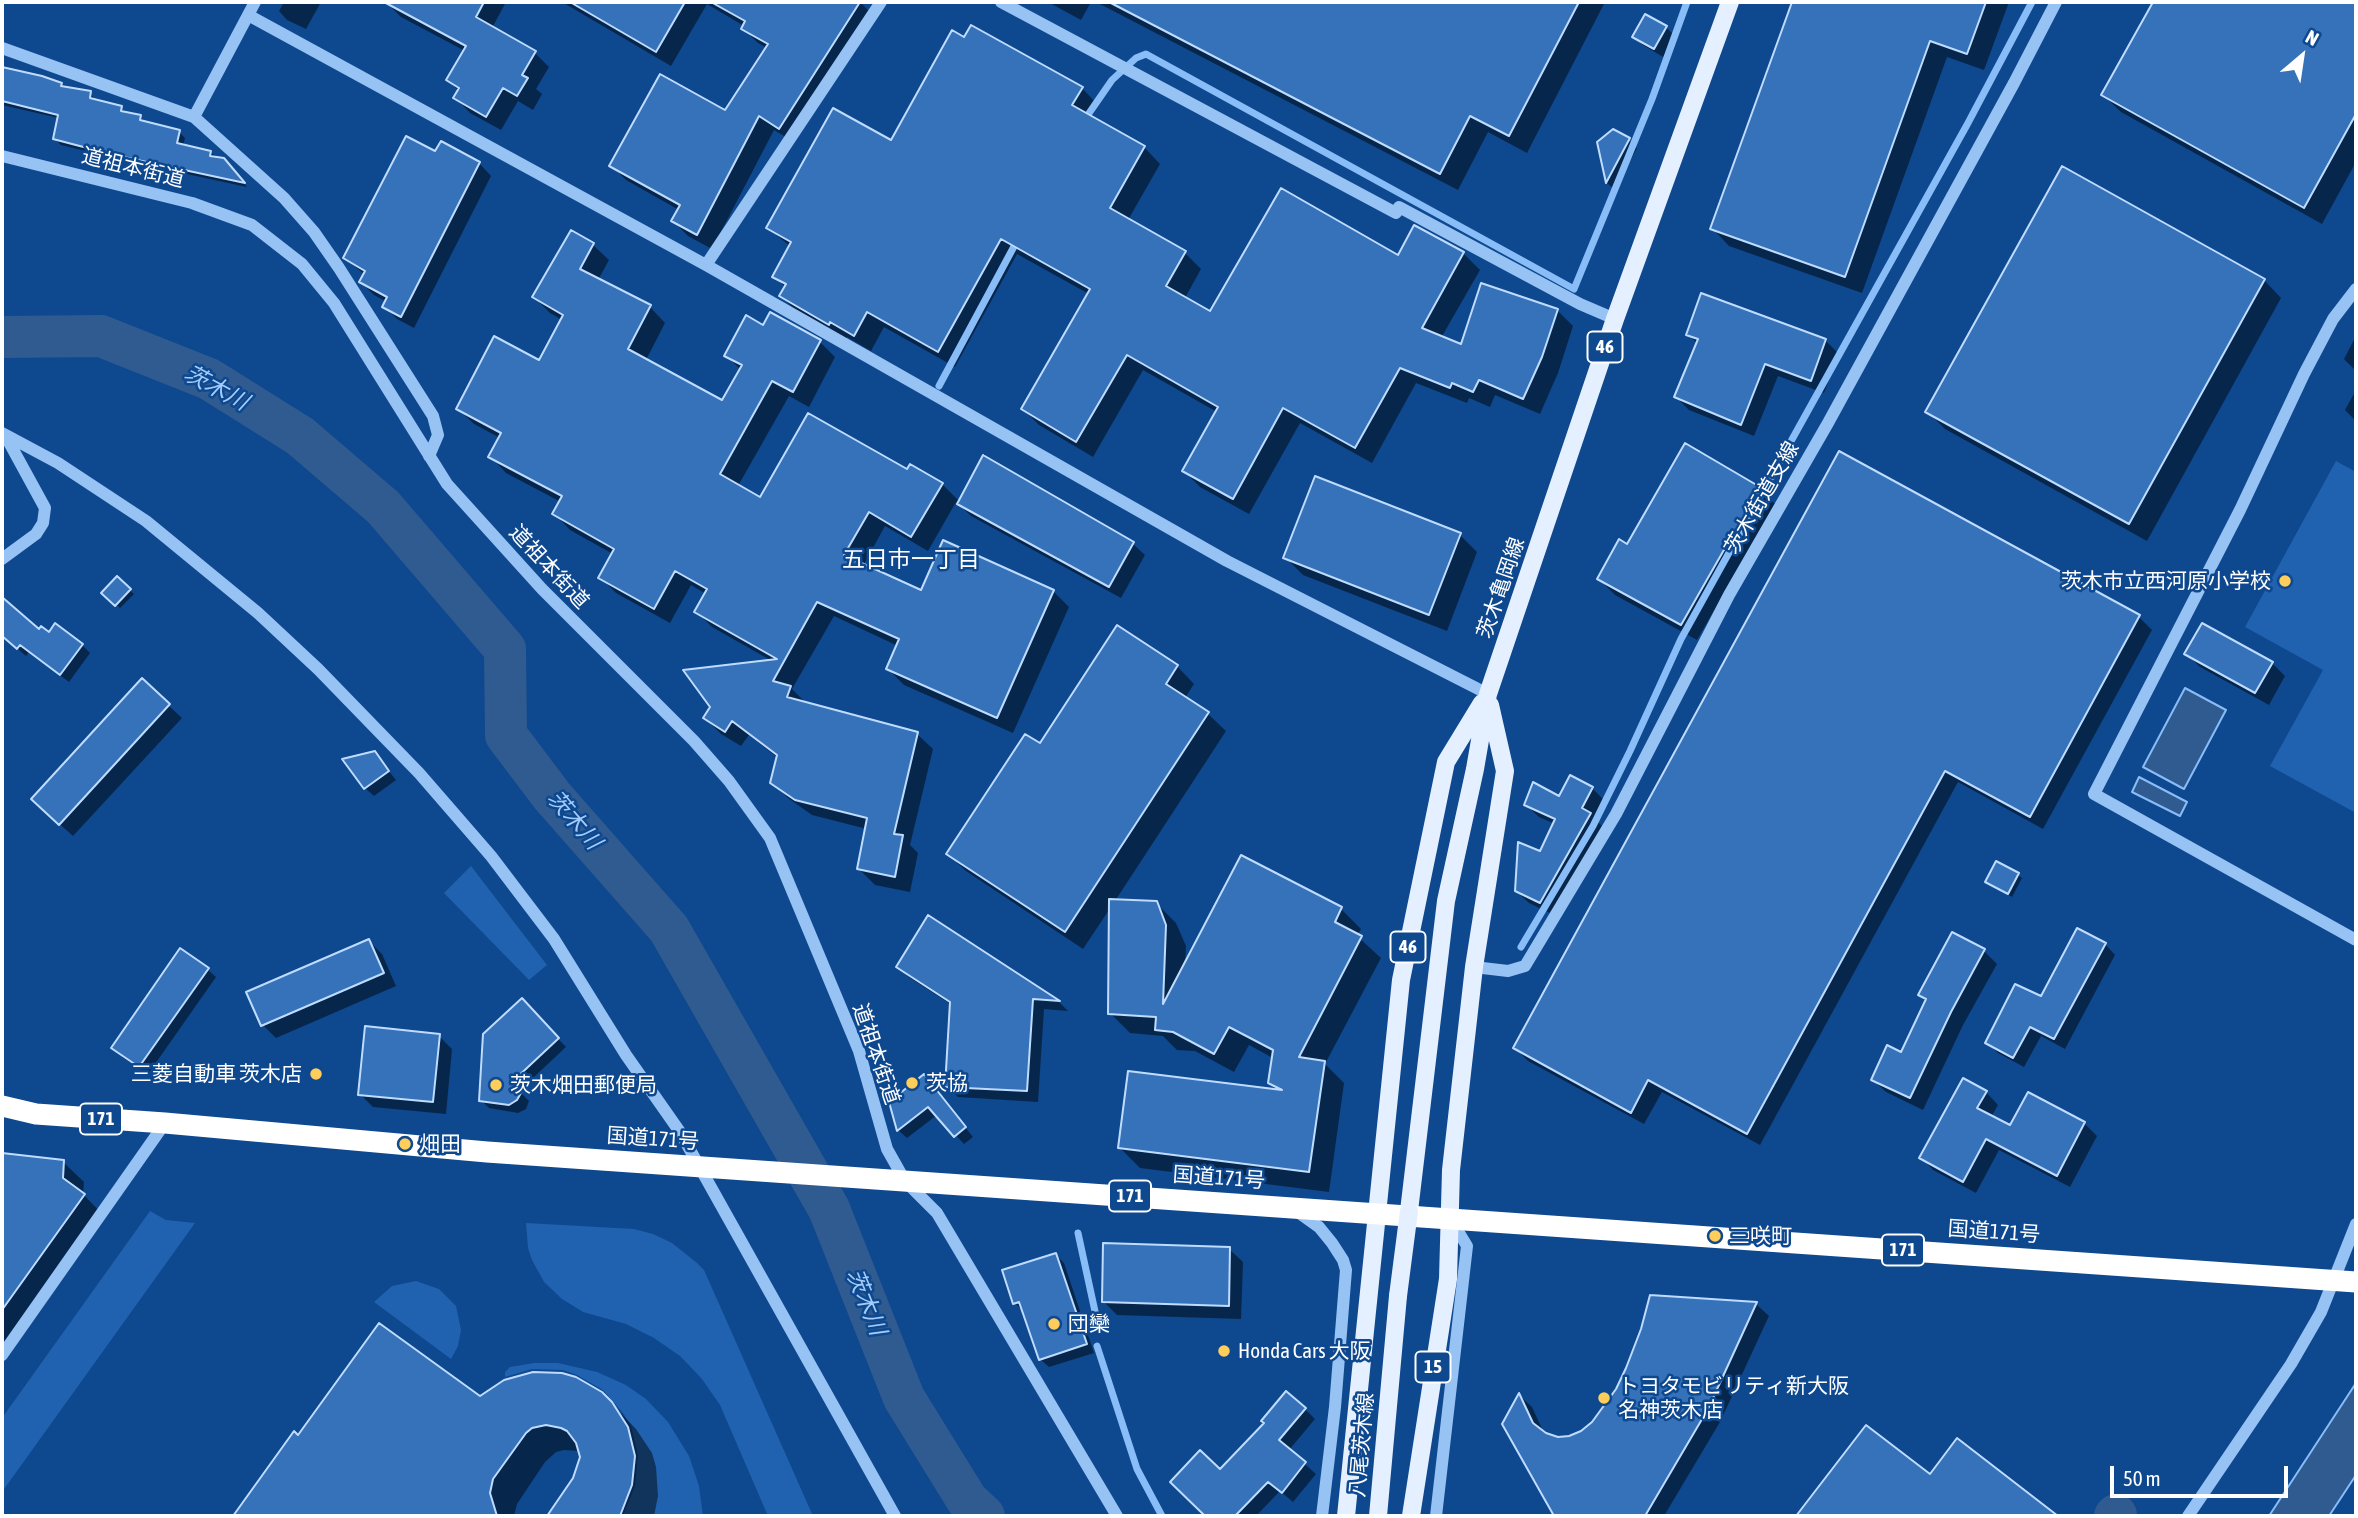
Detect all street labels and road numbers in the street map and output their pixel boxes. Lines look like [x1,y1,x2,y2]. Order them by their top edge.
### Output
street label: 道祖本街道 [79,143,187,193]
road number: 46 [1588,332,1622,362]
street label: 茨木街道支線 [1720,437,1804,559]
street label: 道祖本街道 [504,520,594,614]
street label: 茨木亀岡線 [1472,534,1530,642]
road number: 46 [1390,931,1426,962]
street label: 道祖本街道 [847,1000,905,1108]
road number: 171 [80,1104,122,1134]
street label: 国道171号 [606,1123,700,1155]
street label: 国道171号 [1172,1162,1266,1194]
road number: 171 [1109,1180,1151,1212]
street label: 国道171号 [1947,1216,2041,1248]
road number: 171 [1882,1234,1924,1266]
road number: 15 [1416,1352,1450,1382]
street label: 八尾茨木線 [1345,1392,1379,1498]

